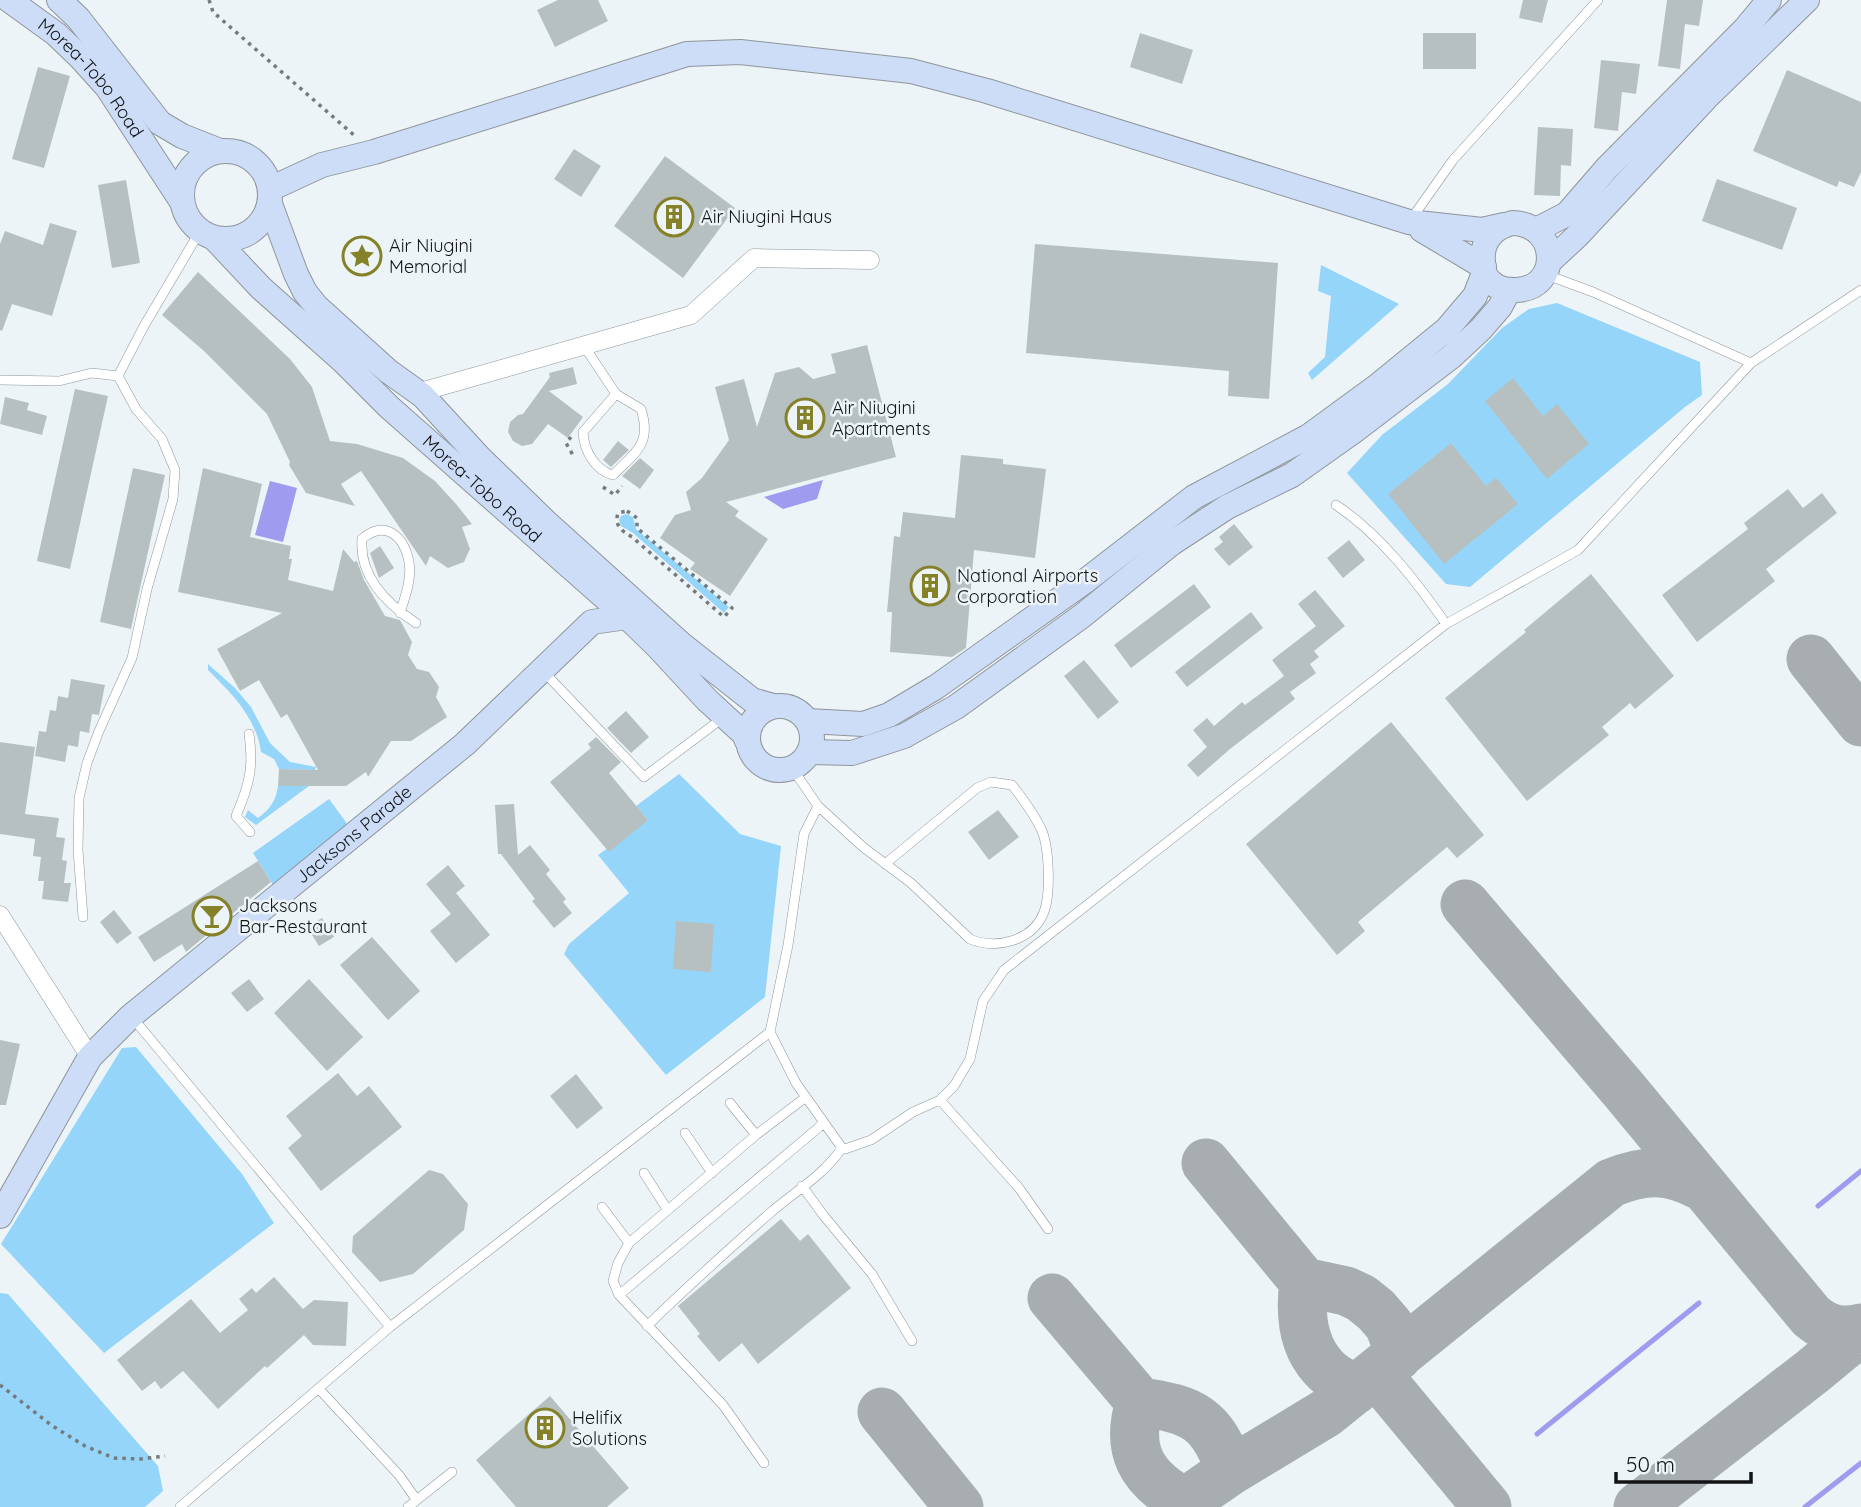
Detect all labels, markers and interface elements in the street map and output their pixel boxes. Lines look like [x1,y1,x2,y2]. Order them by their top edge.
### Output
street label: Morea-Tobo Road [34,13,149,142]
building icon: Air Niugini Haus [653,196,695,238]
place label: Air Niugini Haus [701,205,832,228]
place label: Air Niugini Memorial [389,234,473,278]
place icon: Air Niugini Memorial [341,235,383,277]
place label: Air Niugini Apartments [832,396,930,440]
building icon: Air Niugini Apartments [784,397,826,439]
street label: Morea-Tobo Road [418,430,547,547]
place label: National Airports Corporation [957,564,1098,608]
building icon: National Airports Corporation [909,565,951,607]
street label: Jacksons Parade [291,780,416,888]
place label: Jacksons Bar-Restaurant [239,894,367,938]
bar icon: Jacksons Bar-Restaurant [191,895,233,937]
place label: Helifix Solutions [572,1406,647,1450]
building icon: Helifix Solutions [524,1407,566,1449]
scale bar [1616,1440,1751,1484]
text: 50 m [1626,1451,1675,1477]

